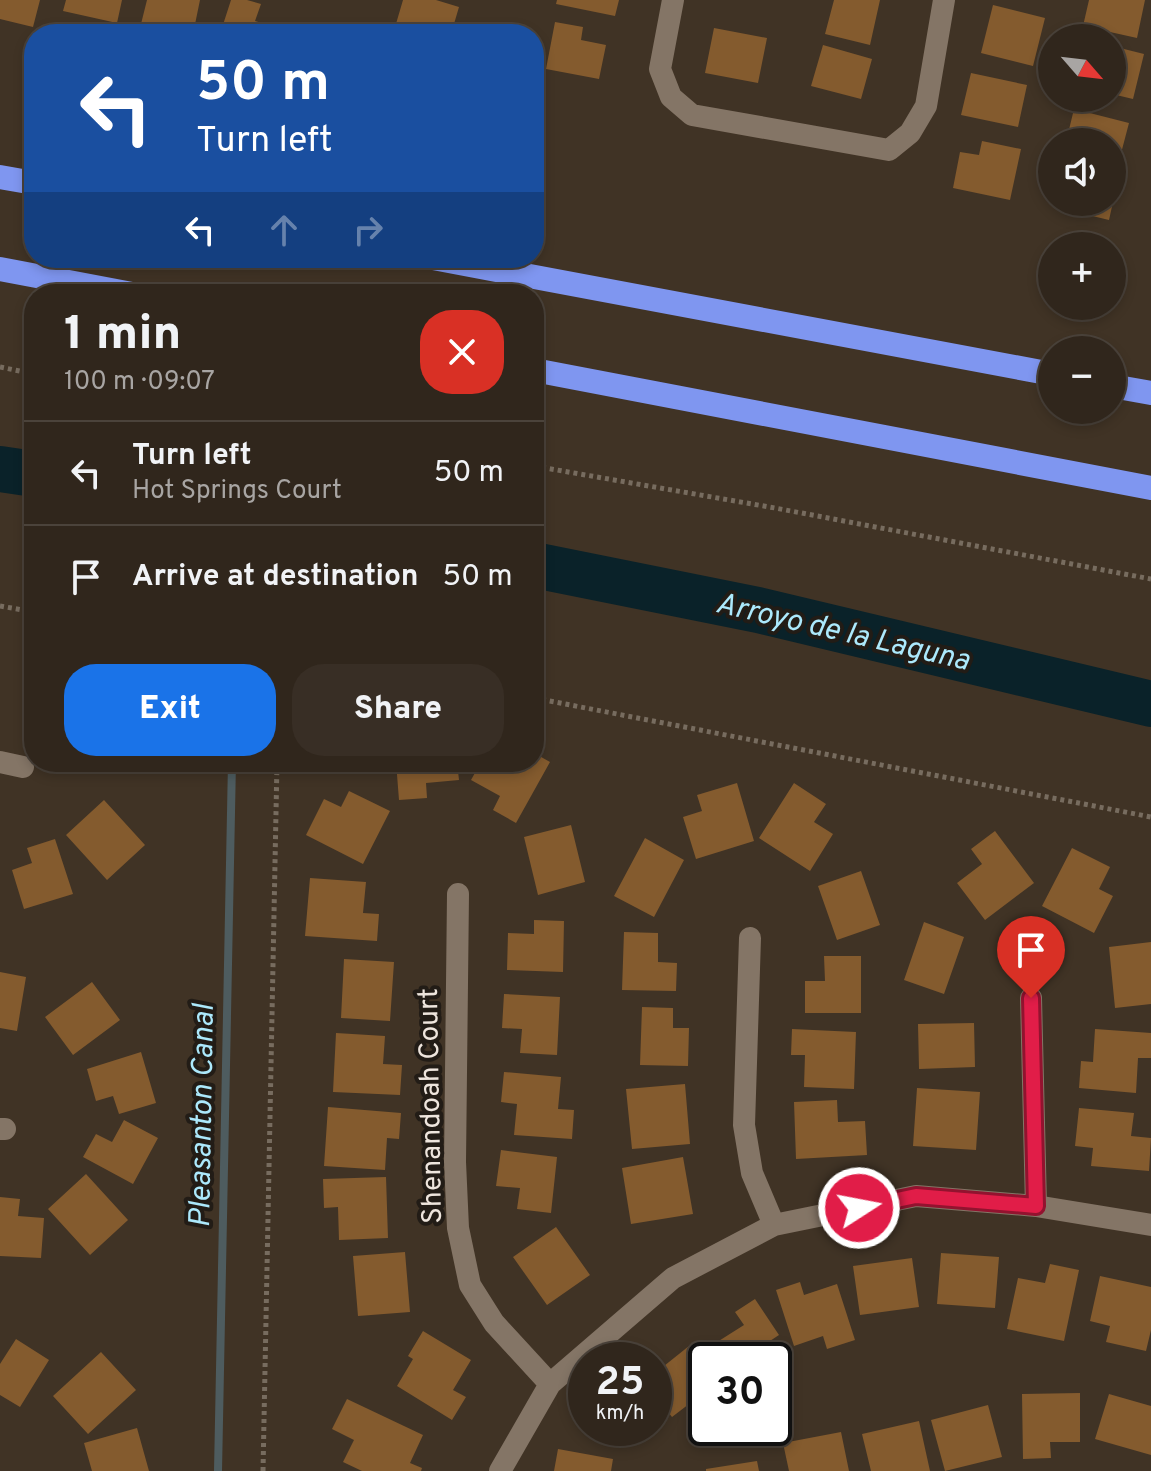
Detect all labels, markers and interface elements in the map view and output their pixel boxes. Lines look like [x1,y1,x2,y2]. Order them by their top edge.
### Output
north arrow [1038,24,1126,112]
map controls [1038,24,1126,424]
text: 50 m [196,50,330,120]
icon: left [64,56,168,160]
text: Turn left [196,119,333,165]
button: sound [1038,128,1126,216]
icon: left [178,208,222,252]
icon: ahead [262,208,306,252]
icon: right [346,208,390,252]
button: + [1038,232,1126,320]
text: 1 min [64,306,181,366]
button: close [420,310,504,394]
button: − [1038,336,1126,424]
text: 100 m · 09:07 [64,366,215,399]
text: Turn left [132,438,252,475]
icon: left [64,451,108,495]
text: 50 m [434,455,504,492]
text: Hot Springs Court [132,475,342,508]
icon: arrive [64,555,108,599]
text: Arrive at destination [132,559,418,596]
text: 50 m [442,559,513,596]
water label: Arroyo de la Laguna [712,586,973,681]
button: Exit [64,664,276,756]
button: Share [292,664,504,756]
pin [997,916,1065,998]
icon: arrive [1009,928,1053,972]
street label: Shenandoah Court [412,988,452,1224]
water label: Pleasanton Canal [183,1002,224,1228]
position arrow [817,1166,901,1250]
speed limit sign: 30 [688,1342,792,1446]
text: 25 [596,1359,644,1409]
text: km/h [596,1401,644,1427]

